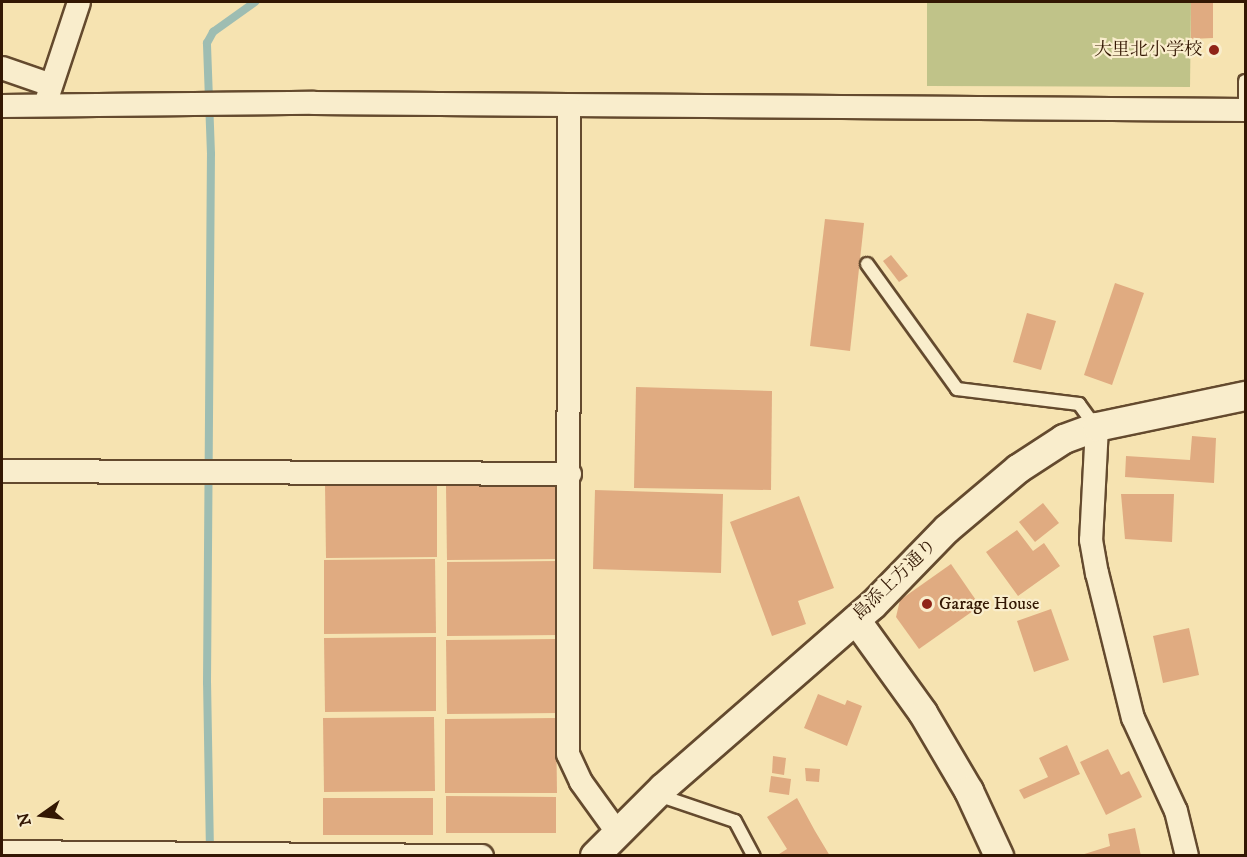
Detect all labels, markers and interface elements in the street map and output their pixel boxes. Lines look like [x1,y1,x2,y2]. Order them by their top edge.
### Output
place label: 大里北小学校 [1094,39,1202,61]
marker: 大里北小学校 [1207,43,1221,57]
street label: 島添上方通り [849,535,941,625]
place label: Garage House [939,593,1039,615]
marker: Garage House [920,597,934,611]
north arrow [12,785,72,845]
text: N [13,811,36,828]

